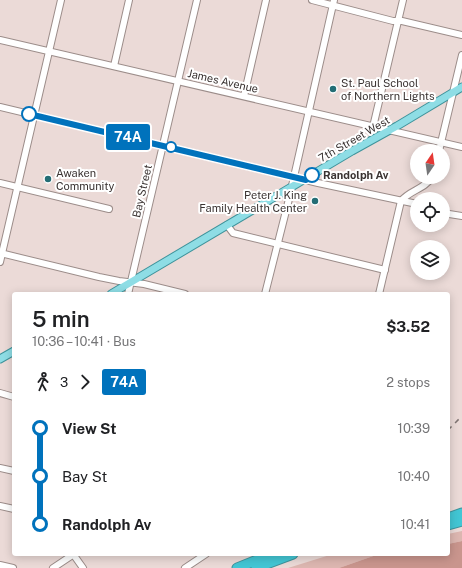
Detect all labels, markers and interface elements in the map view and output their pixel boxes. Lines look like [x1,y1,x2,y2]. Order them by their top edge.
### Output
street label: James Avenue [187,67,259,95]
place label: St. Paul School of Northern Lights [341,77,435,102]
marker: St. Paul School of Northern Lights [328,84,338,94]
unlabelled marker [21,106,37,122]
street label: 7th Street West [316,114,392,164]
line badge: 74A [105,124,151,150]
text: 74A [114,129,142,145]
unlabelled marker [165,141,177,153]
north arrow [410,144,450,184]
map controls [410,144,450,280]
street label: Bay Street [130,163,154,219]
place label: Awaken Community [56,167,115,192]
marker: Randolph Av [304,167,320,183]
place label: Randolph Av [323,169,389,181]
marker: Awaken Community [43,174,53,184]
place label: Peter J. King Family Health Center [199,189,307,214]
button: locate [410,192,450,232]
marker: Peter J. King Family Health Center [310,196,320,206]
button: layers [410,240,450,280]
text: 5 min [32,306,90,332]
text: $3.52 [386,318,430,335]
text: 10:36 – 10:41 · Bus [32,334,136,349]
icon: walk [32,371,54,393]
icon: forward [74,371,96,393]
text: 74A [110,374,138,390]
text: 3 [60,375,68,390]
text: 2 stops [386,375,430,390]
text: View St [62,420,117,437]
text: 10:39 [398,421,430,436]
text: Bay St [62,468,107,485]
text: 10:40 [398,469,430,484]
text: Randolph Av [62,516,151,533]
text: 10:41 [400,517,430,532]

